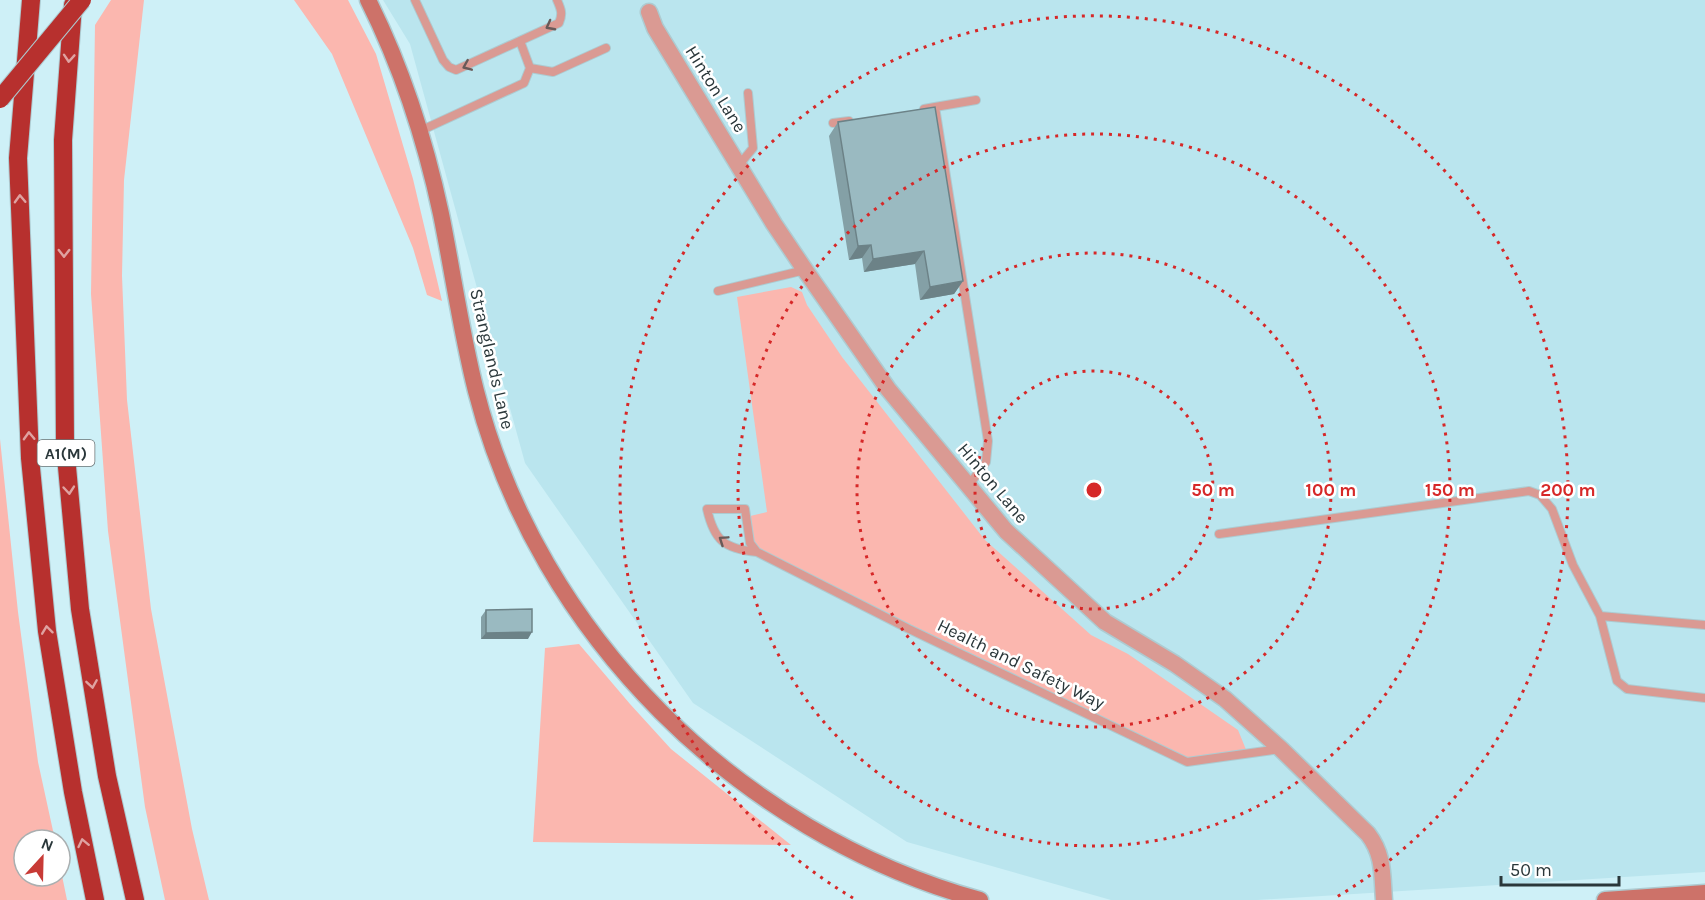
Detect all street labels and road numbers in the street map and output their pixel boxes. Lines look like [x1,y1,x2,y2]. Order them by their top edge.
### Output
street label: Hinton Lane [681,41,751,137]
street label: Stranglands Lane [465,287,519,431]
street label: Hinton Lane [953,438,1033,528]
road number: A1(M) [38,440,94,466]
street label: Health and Safety Way [934,614,1109,714]

